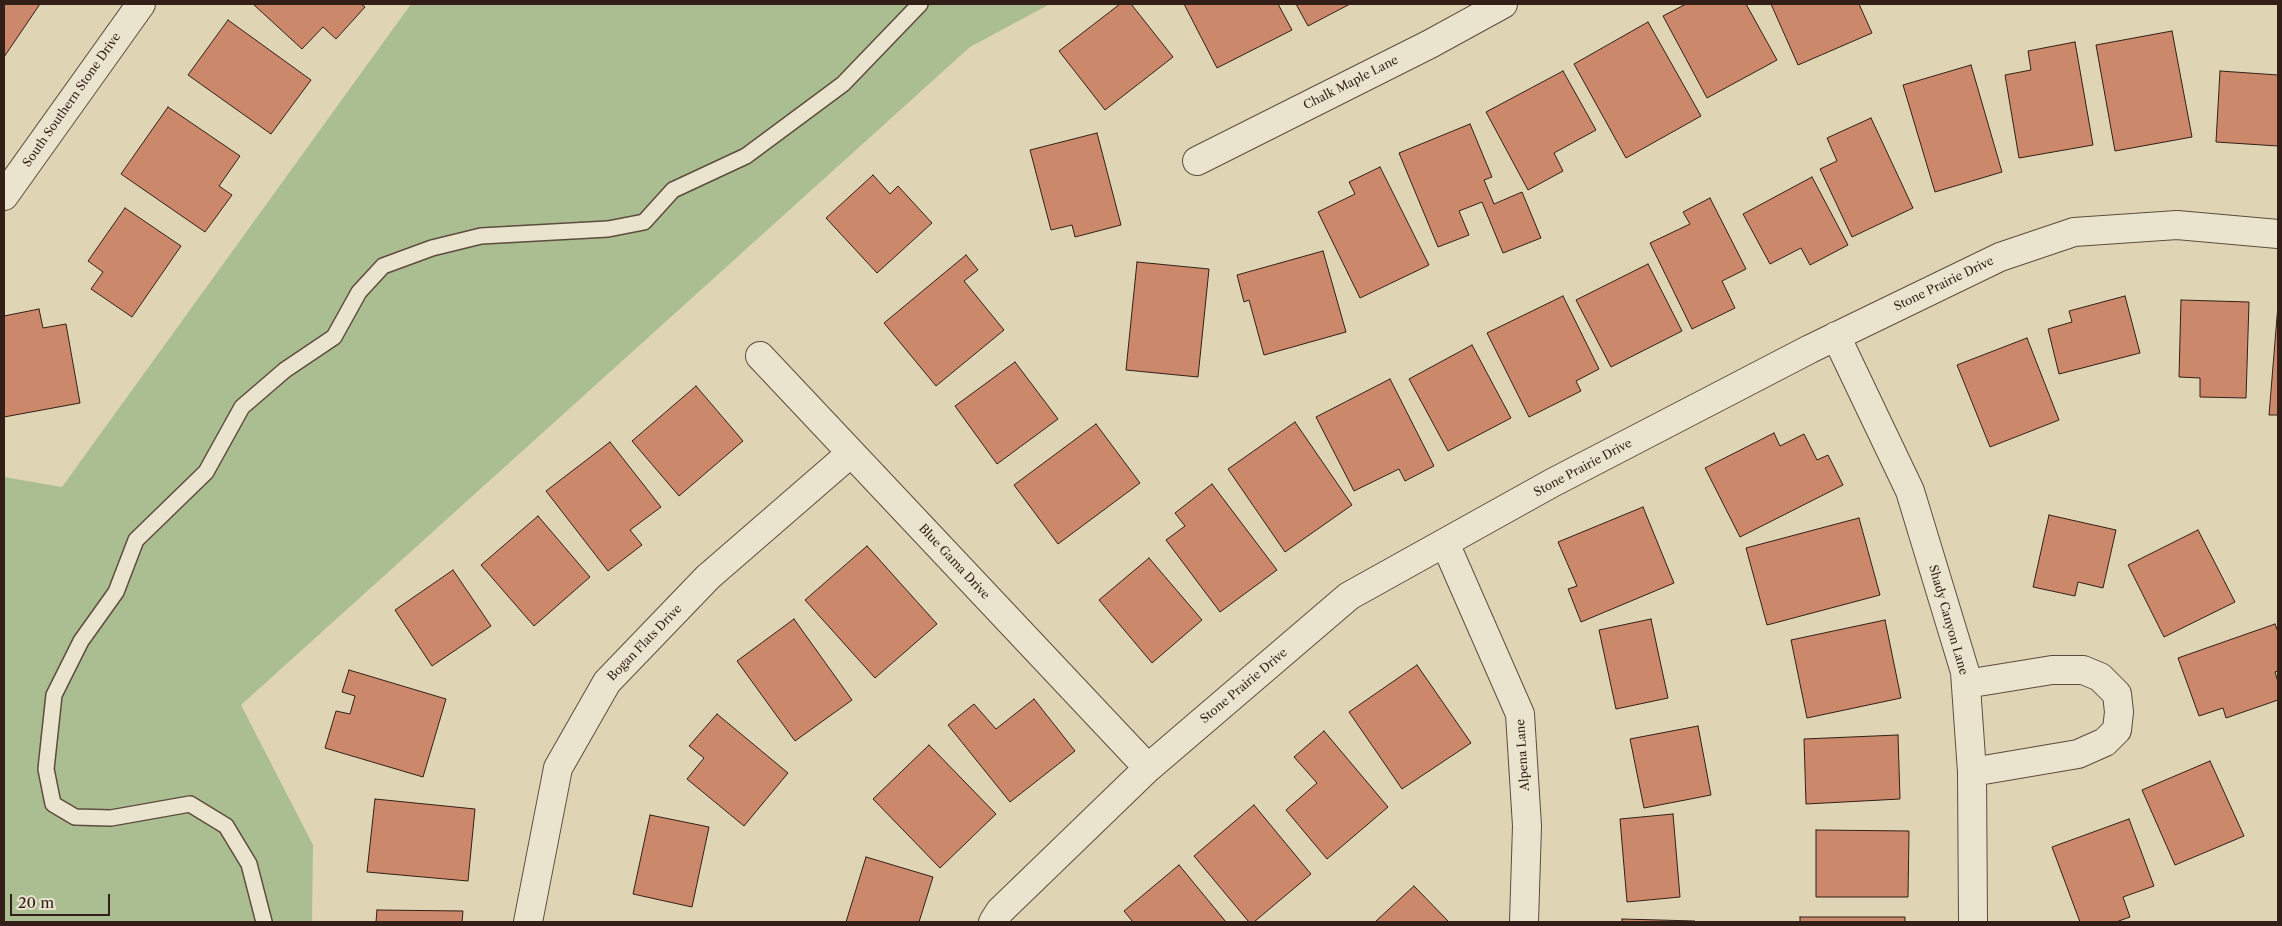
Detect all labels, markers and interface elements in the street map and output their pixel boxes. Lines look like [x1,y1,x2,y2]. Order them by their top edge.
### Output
street label: South Southern Stone Drive [20,30,124,170]
street label: Chalk Maple Lane [1301,53,1401,113]
street label: Stone Prairie Drive [1892,254,1996,314]
street label: Stone Prairie Drive [1532,436,1634,500]
street label: Blue Gama Drive [916,522,992,602]
street label: Shady Canyon Lane [1925,563,1971,677]
street label: Bogan Flats Drive [605,602,685,684]
street label: Stone Prairie Drive [1198,645,1290,727]
street label: Alpena Lane [1513,719,1533,791]
scale bar [12,884,112,916]
text: 20 m [18,893,54,912]

